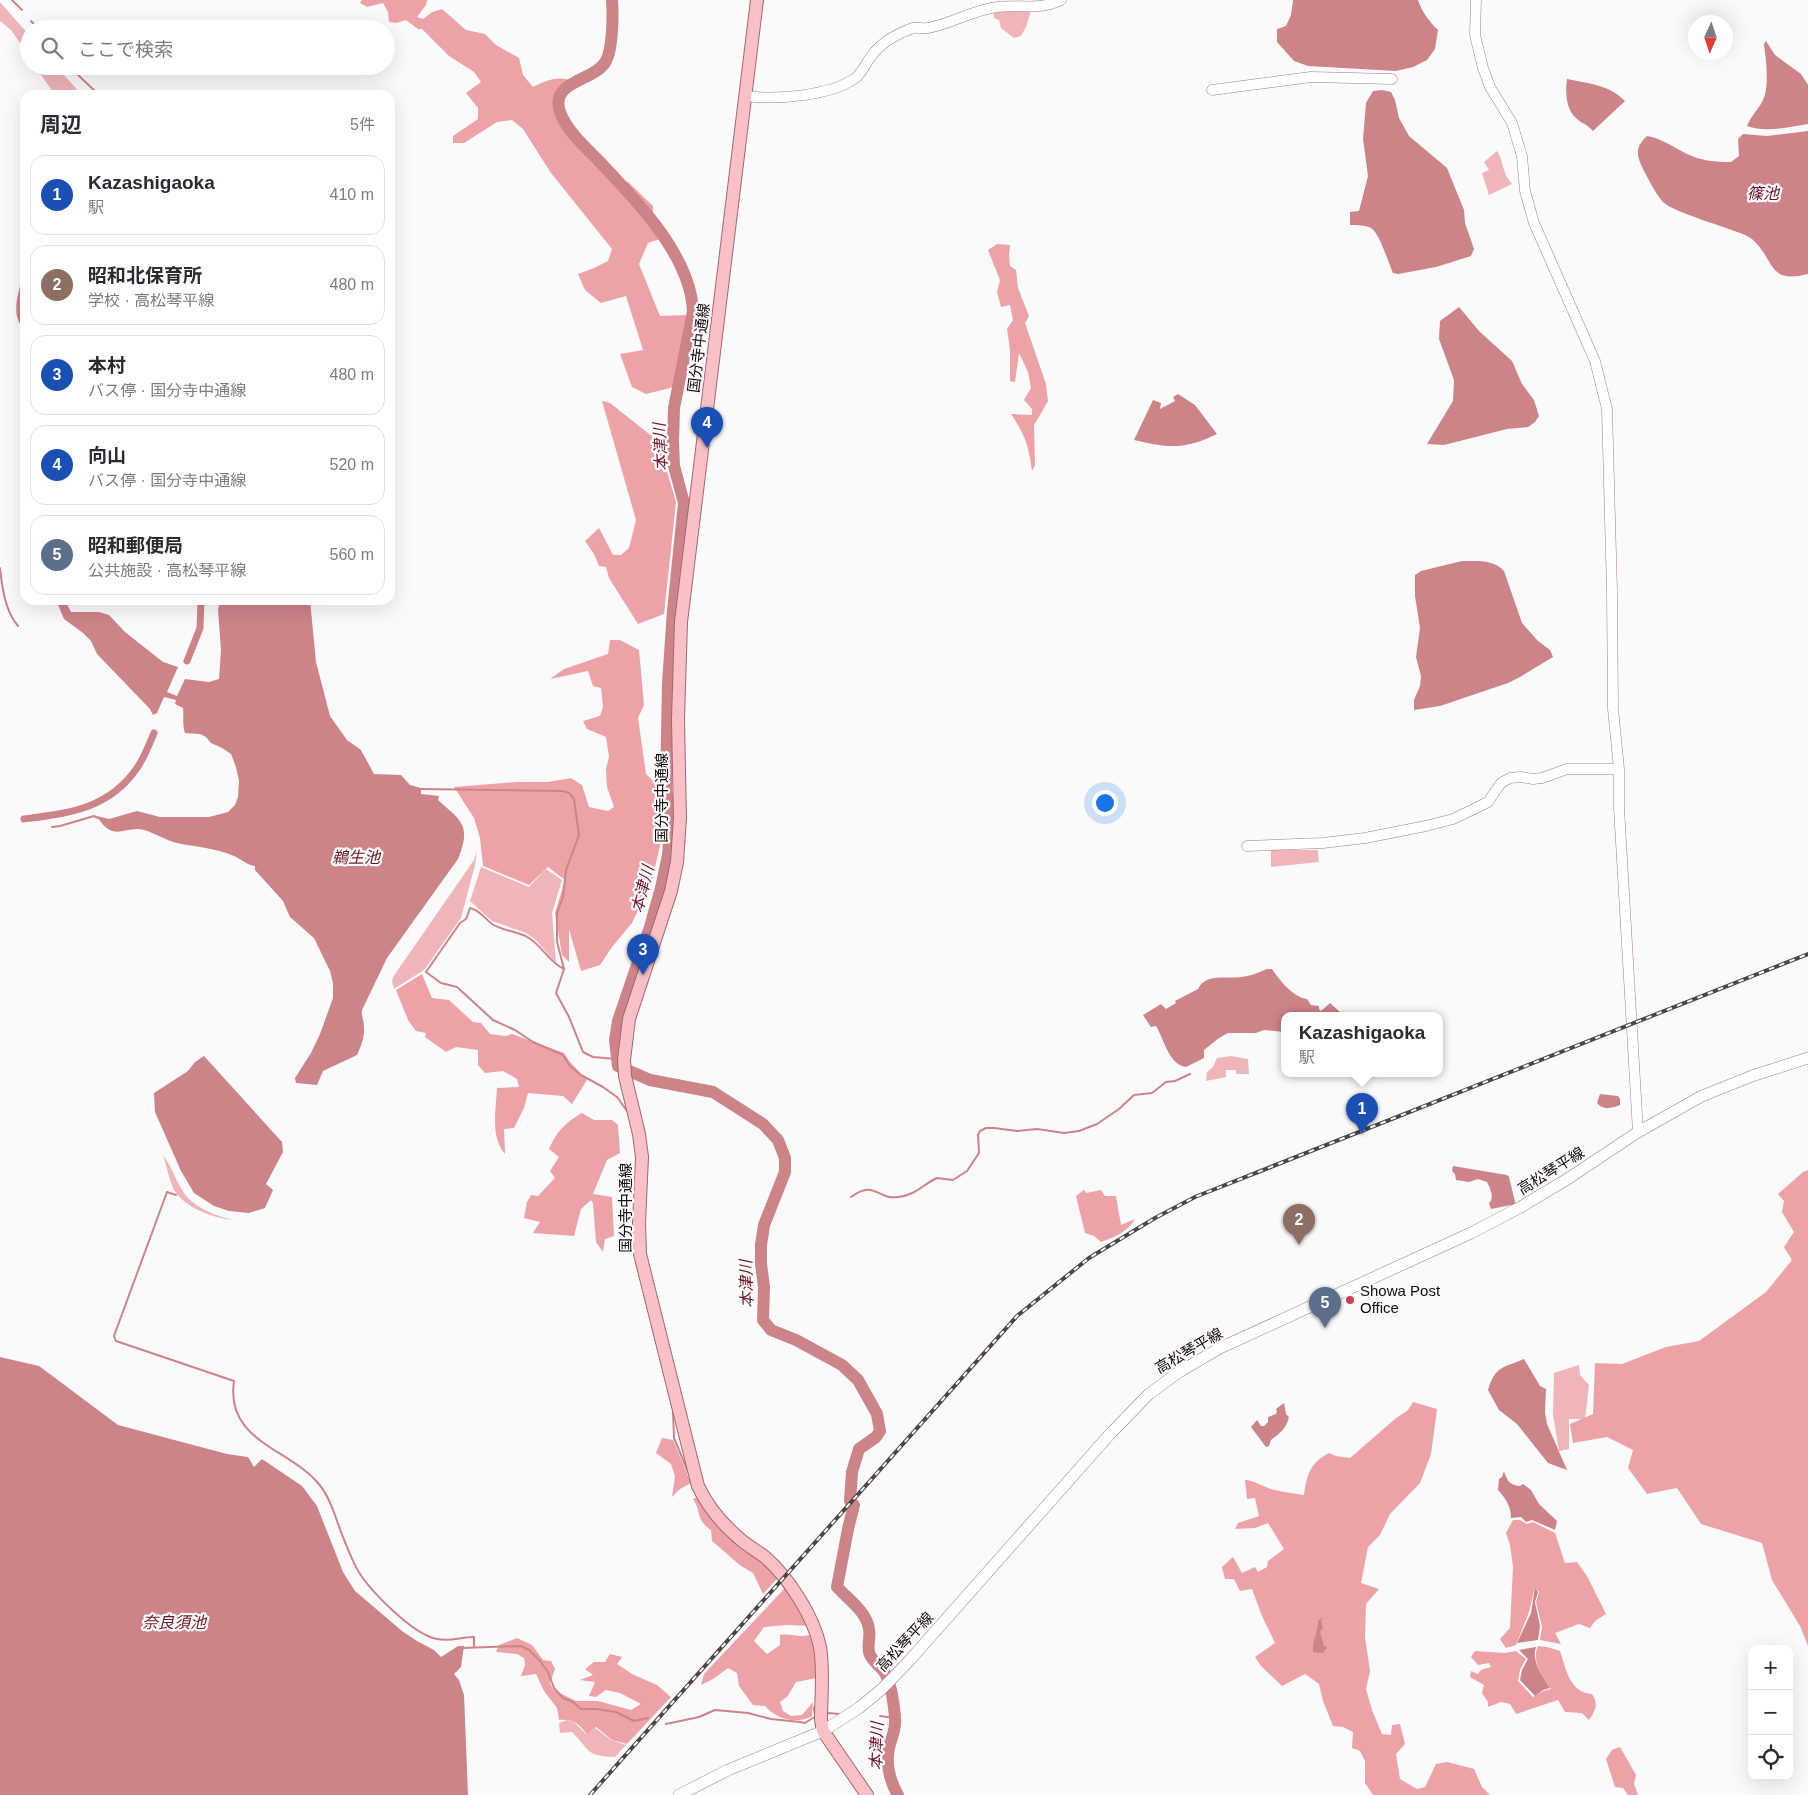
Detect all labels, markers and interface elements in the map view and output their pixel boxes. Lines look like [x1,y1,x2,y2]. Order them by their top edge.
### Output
north arrow [1688,15,1733,60]
search box [20,20,395,75]
icon: search [38,34,66,62]
text: ここで検索 [78,39,173,60]
text: 周辺 [40,113,82,136]
text: 5件 [350,116,375,133]
text: Kazashigaoka [88,172,215,193]
water label: 篠池 [1747,185,1781,202]
text: 1 [53,186,61,203]
text: 410 m [330,186,374,203]
text: 駅 [88,199,104,216]
text: 昭和北保育所 [88,265,202,286]
text: 2 [53,276,61,293]
text: 480 m [330,276,374,293]
text: 学校 · 高松琴平線 [88,292,214,309]
street label: 国分寺中通線 [685,302,712,394]
text: 本村 [88,355,126,376]
text: 3 [53,366,61,383]
text: 480 m [330,366,374,383]
text: バス停 · 国分寺中通線 [88,382,246,399]
pin: 4 [691,407,723,448]
water label: 本津川 [651,421,670,471]
text: 向山 [88,445,126,466]
text: 4 [53,456,61,473]
text: 520 m [330,456,374,473]
text: バス停 · 国分寺中通線 [88,472,246,489]
text: 昭和郵便局 [88,535,183,556]
text: 5 [53,546,61,563]
text: 560 m [330,546,374,563]
text: 公共施設 · 高松琴平線 [88,562,246,579]
street label: 国分寺中通線 [653,753,670,843]
your location [1092,790,1118,816]
water label: 鵜生池 [332,849,382,866]
water label: 本津川 [628,862,657,914]
pin: 3 [627,934,659,975]
popup [1281,1012,1443,1077]
text: Kazashigaoka [1299,1022,1425,1043]
text: 駅 [1299,1049,1315,1066]
pin: 1 [1346,1093,1378,1134]
street label: 高松琴平線 [1514,1143,1587,1198]
street label: 国分寺中通線 [617,1163,634,1253]
pin: 2 [1283,1204,1315,1245]
water label: 本津川 [737,1258,756,1308]
place label: Showa Post Office [1360,1282,1441,1316]
pin: 5 [1309,1287,1341,1328]
marker: Showa Post Office [1344,1294,1356,1306]
street label: 高松琴平線 [1152,1324,1225,1377]
street label: 高松琴平線 [873,1608,936,1675]
water label: 奈良須池 [142,1614,208,1631]
map controls [1748,1645,1793,1780]
button: + [1748,1645,1793,1690]
button: − [1748,1690,1793,1735]
water label: 本津川 [867,1720,886,1770]
button: locate [1748,1735,1793,1780]

